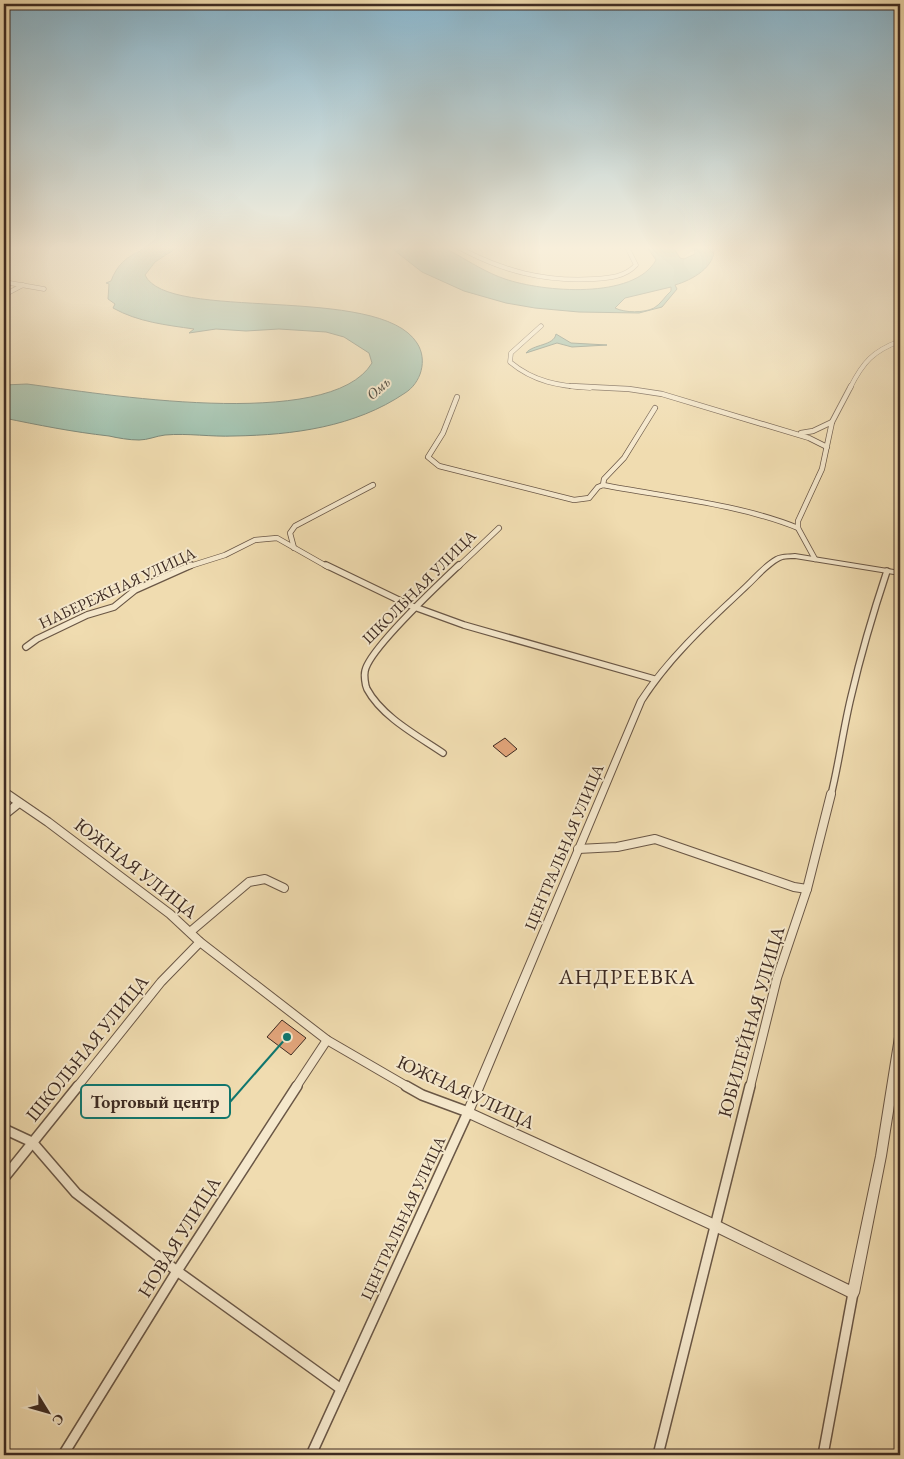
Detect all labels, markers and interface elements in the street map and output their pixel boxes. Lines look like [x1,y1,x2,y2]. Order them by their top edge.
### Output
water label: Омь [362,372,394,404]
street label: ШКОЛЬНАЯ УЛИЦА [357,525,481,649]
street label: НАБЕРЕЖНАЯ УЛИЦА [35,542,200,634]
street label: ЦЕНТРАЛЬНАЯ УЛИЦА [519,760,609,933]
street label: ЮЖНАЯ УЛИЦА [69,812,203,925]
street label: ЮБИЛЕЙНАЯ УЛИЦА [712,923,791,1121]
district label: АНДРЕЕВКА [557,962,696,991]
street label: ШКОЛЬНАЯ УЛИЦА [20,969,154,1127]
street label: ЮЖНАЯ УЛИЦА [393,1049,540,1135]
callout: Торговый центр [81,1085,230,1118]
text: Торговый центр [91,1090,220,1113]
street label: ЦЕНТРАЛЬНАЯ УЛИЦА [356,1132,451,1303]
street label: НОВАЯ УЛИЦА [132,1171,227,1302]
north arrow [22,1386,72,1436]
text: С [48,1410,69,1429]

